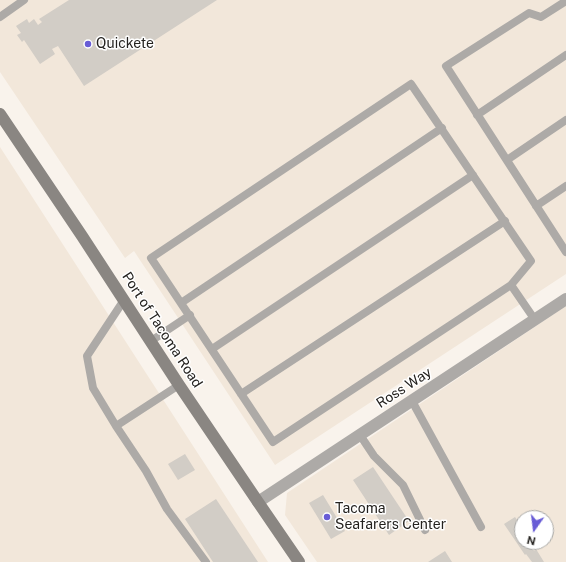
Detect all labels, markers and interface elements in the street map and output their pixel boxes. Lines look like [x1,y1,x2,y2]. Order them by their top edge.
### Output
place label: Quickete [96,36,154,52]
marker: Quickete [83,39,93,49]
street label: Port of Tacoma Road [118,269,206,391]
street label: Ross Way [373,364,435,412]
place label: Tacoma Seafarers Center [335,501,446,534]
north arrow [514,510,554,550]
marker: Tacoma Seafarers Center [322,512,332,522]
text: N [526,534,537,548]

